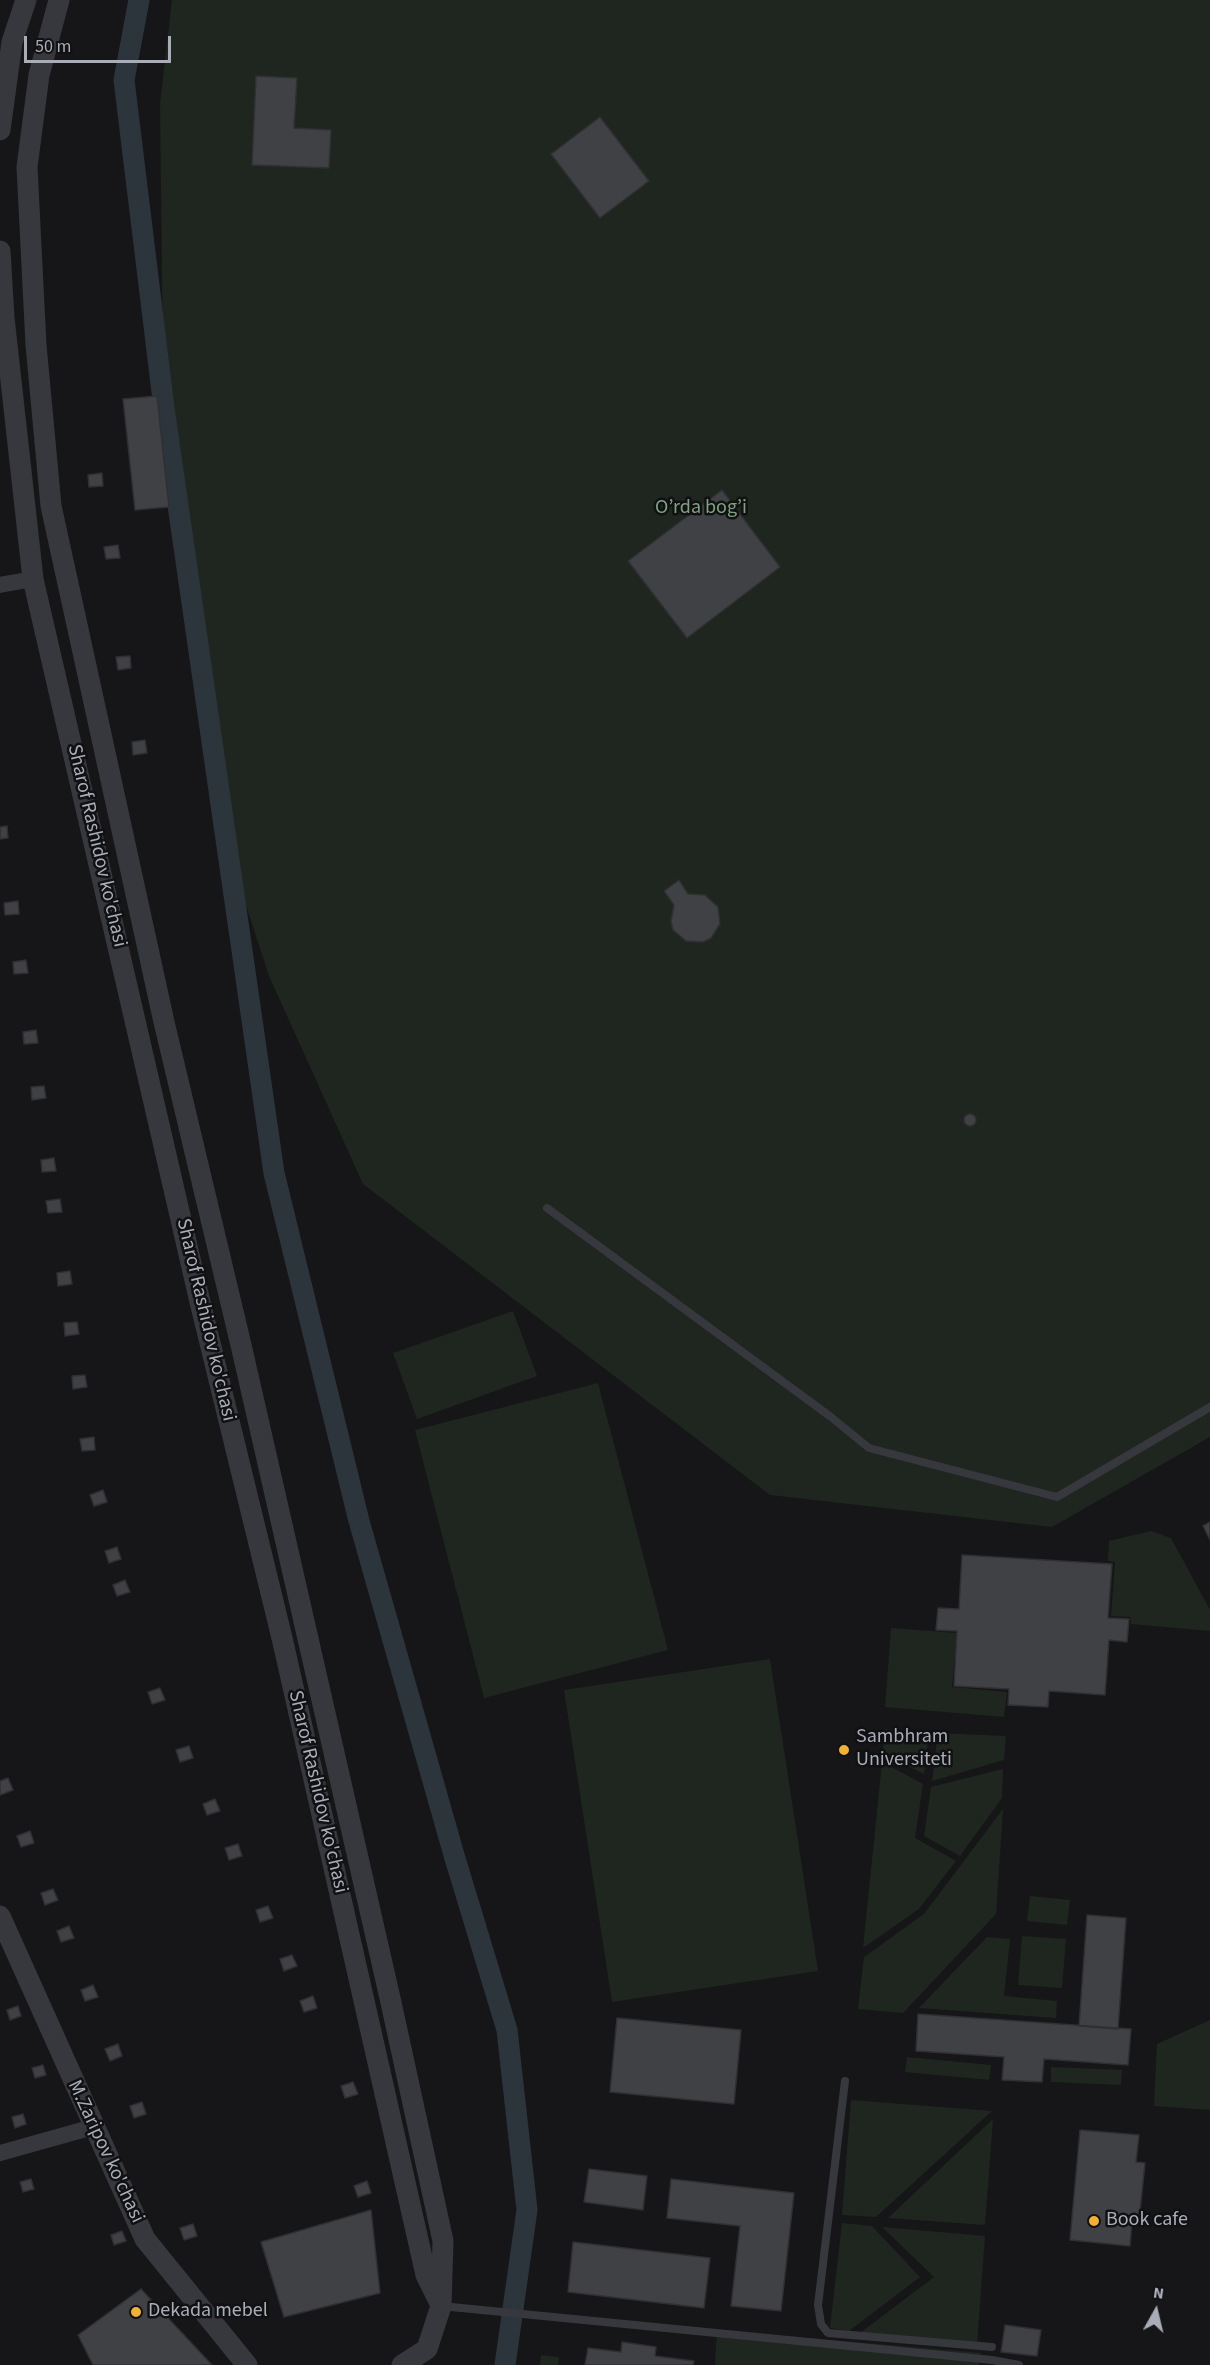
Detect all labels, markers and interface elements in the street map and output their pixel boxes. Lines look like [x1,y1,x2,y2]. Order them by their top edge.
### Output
scale bar [27,24,174,62]
text: 50 m [35,34,71,59]
park label: O’rda bog’i [655,497,747,521]
street label: Sharof Rashidov ko'chasi [61,742,131,950]
street label: Sharof Rashidov ko'chasi [170,1216,240,1424]
street label: Sharof Rashidov ko'chasi [282,1688,352,1896]
place label: Sambhram Universiteti [856,1726,952,1773]
marker: Sambhram Universiteti [837,1743,851,1757]
street label: M.Zaripov ko'chasi [61,2077,149,2227]
place label: Book cafe [1106,2209,1188,2233]
marker: Book cafe [1087,2214,1101,2228]
north arrow [1126,2281,1186,2341]
text: N [1152,2282,1165,2305]
place label: Dekada mebel [148,2300,268,2324]
marker: Dekada mebel [129,2305,143,2319]

